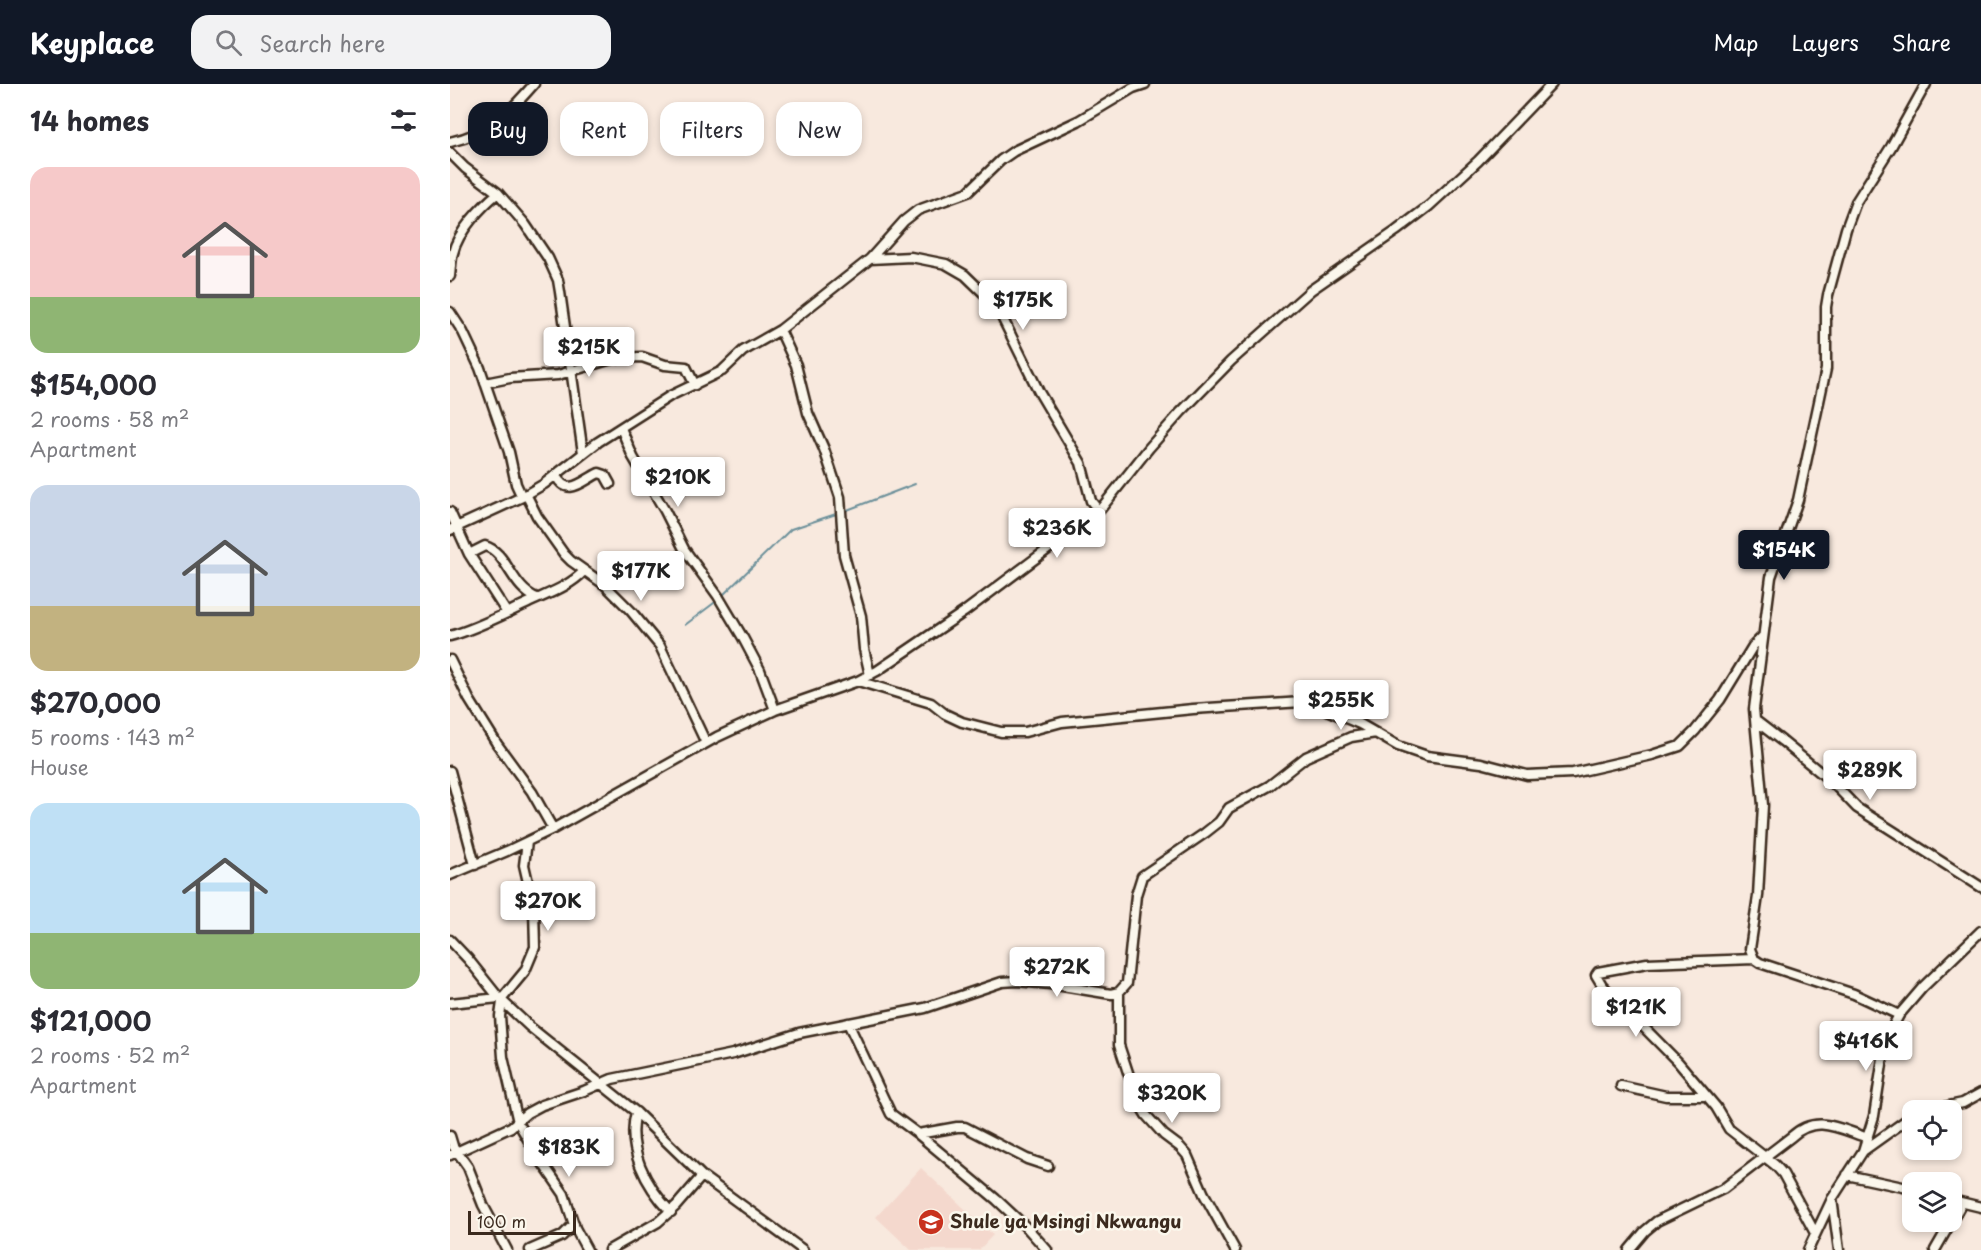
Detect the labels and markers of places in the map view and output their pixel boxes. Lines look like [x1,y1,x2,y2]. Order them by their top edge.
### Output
pin: $175K [981,280,1065,331]
pin: $215K [547,327,631,378]
pin: $210K [636,457,720,508]
pin: $236K [1015,508,1099,559]
pin: $154K [1742,530,1826,581]
pin: $177K [599,551,683,602]
pin: $255K [1299,680,1383,731]
pin: $289K [1828,750,1912,801]
pin: $270K [506,881,590,932]
pin: $272K [1015,947,1099,998]
pin: $121K [1594,987,1678,1038]
pin: $416K [1824,1021,1908,1072]
pin: $320K [1130,1073,1214,1124]
pin: $183K [527,1127,611,1178]
school or university icon: Shule ya Msingi Nkwangu [916,1207,946,1237]
place label: Shule ya Msingi Nkwangu [950,1207,1181,1234]

